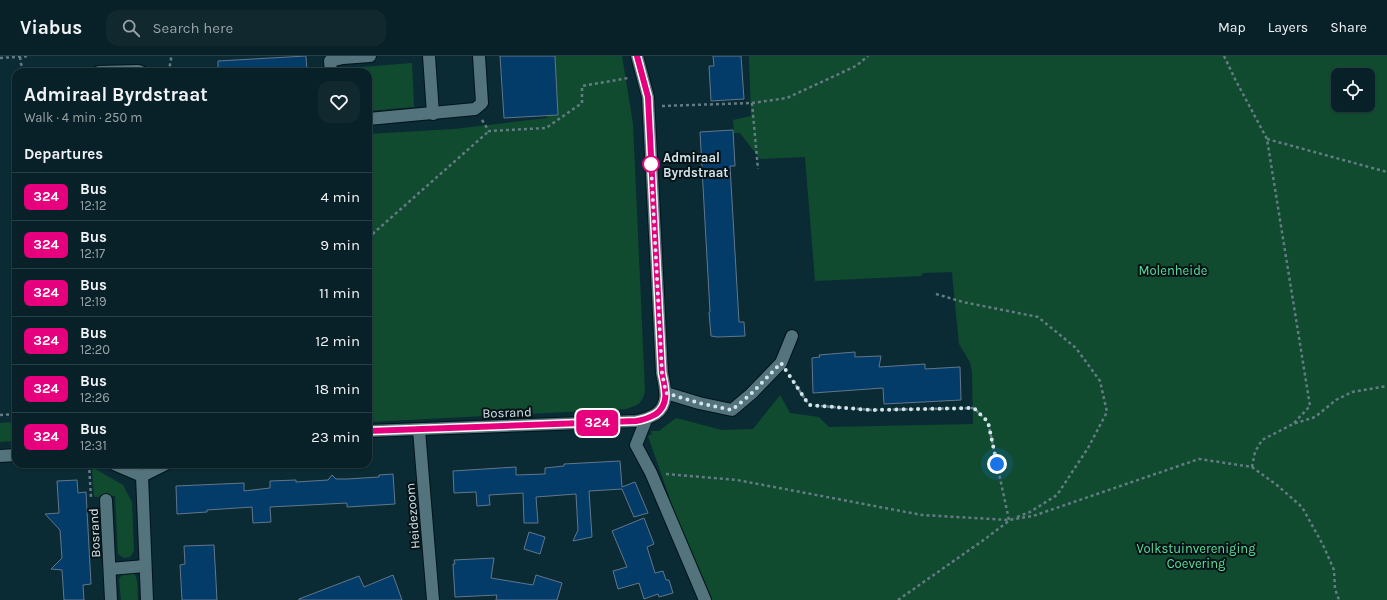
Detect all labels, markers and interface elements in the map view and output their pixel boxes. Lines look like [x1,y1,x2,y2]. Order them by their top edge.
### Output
search box [106,10,386,46]
text: Viabus [20,17,82,39]
icon: search [120,17,142,39]
text: Search here [152,19,233,37]
text: Map [1218,19,1246,36]
text: Layers [1268,19,1308,36]
text: Share [1330,19,1367,36]
map controls [1331,68,1375,112]
button: locate [1331,68,1375,112]
button: heart [318,81,360,123]
text: Admiraal Byrdstraat [24,84,208,106]
text: Walk · 4 min · 250 m [24,110,142,125]
text: Departures [24,145,103,163]
place label: Admiraal Byrdstraat [663,150,728,180]
marker: Admiraal Byrdstraat [642,155,660,173]
text: Bus [80,180,107,198]
text: 324 [33,188,59,205]
text: 4 min [321,188,360,206]
text: 12:12 [80,198,107,213]
text: Bus [80,228,107,246]
text: 324 [33,236,59,253]
text: 9 min [320,236,360,254]
text: 12:17 [80,246,105,261]
park label: Molenheide [1138,263,1208,278]
text: Bus [80,276,107,294]
text: 324 [33,284,59,301]
text: 11 min [319,284,360,302]
text: 12:19 [80,294,107,309]
text: Bus [80,324,107,342]
text: 324 [33,332,59,349]
text: 12 min [315,332,360,350]
text: 12:20 [80,342,110,357]
text: Bus [80,372,107,390]
text: 324 [33,380,59,397]
text: 18 min [315,380,360,398]
text: 12:26 [80,390,110,405]
street label: Bosrand [482,404,532,421]
line badge: 324 [574,410,620,436]
text: 324 [584,414,610,431]
text: Bus [80,420,107,438]
text: 324 [33,428,59,445]
text: 23 min [311,428,360,446]
text: 12:31 [80,438,107,453]
your location [987,454,1007,474]
street label: Heidezoom [402,482,423,550]
street label: Bosrand [86,508,103,558]
park label: Volkstuinvereniging Coevering [1137,541,1256,571]

